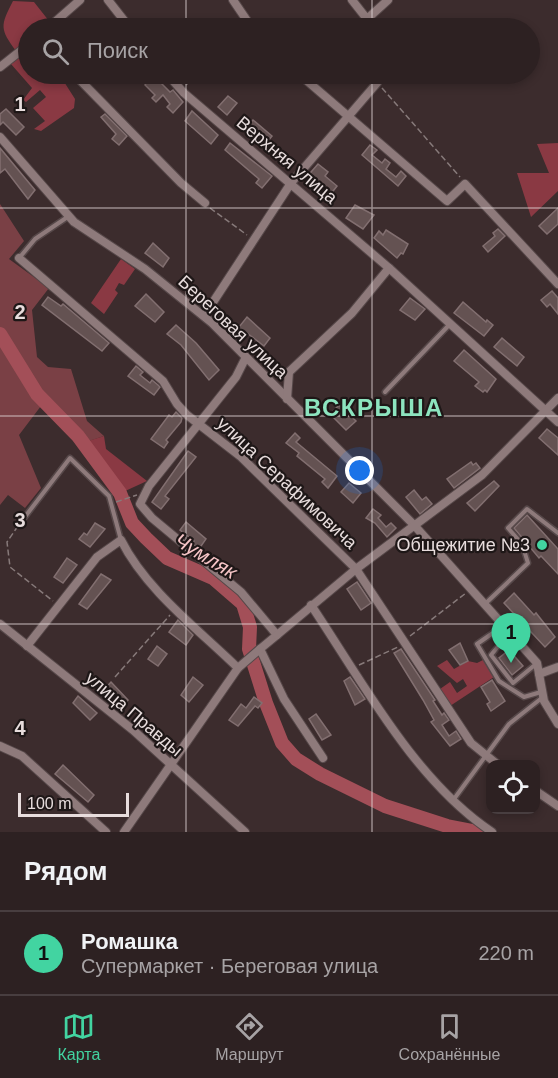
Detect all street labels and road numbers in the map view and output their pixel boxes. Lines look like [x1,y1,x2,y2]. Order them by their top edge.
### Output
street label: Верхняя улица [233,112,342,208]
street label: Береговая улица [174,271,292,383]
street label: улица Серафимовича [213,413,362,554]
street label: улица Правды [82,668,186,760]

